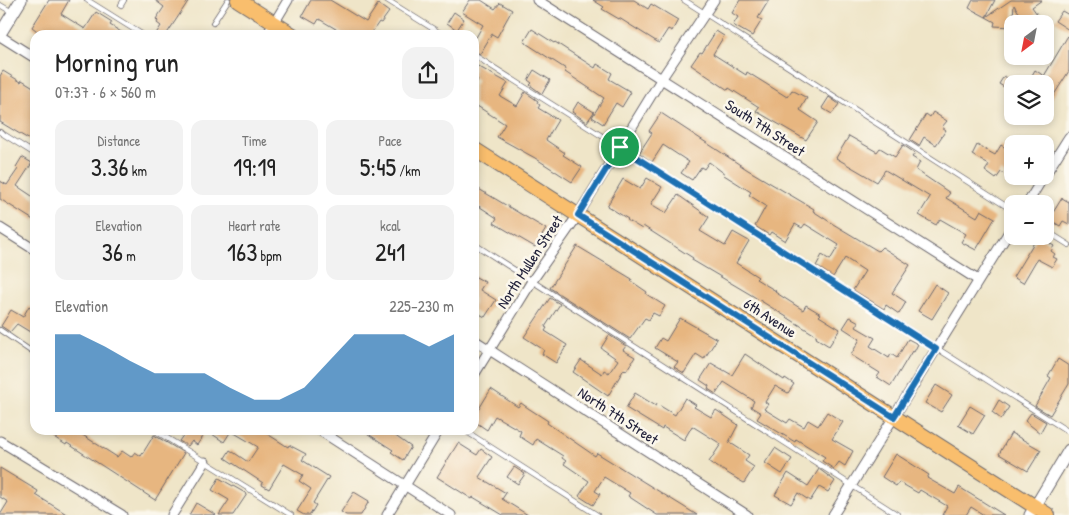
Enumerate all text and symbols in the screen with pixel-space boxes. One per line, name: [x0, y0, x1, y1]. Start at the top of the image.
north arrow: [1004, 15, 1054, 65]
map controls: [1004, 15, 1054, 245]
text: Morning run: [55, 43, 179, 81]
button: share: [402, 47, 454, 99]
button: layers: [1004, 75, 1054, 125]
text: 07:37 · 6 × 560 m: [55, 81, 156, 103]
street label: South 7th Street: [721, 94, 810, 162]
pin: [599, 126, 641, 168]
text: Distance: [97, 131, 140, 150]
text: Time: [242, 131, 267, 150]
text: Pace: [379, 131, 402, 150]
icon: arrive: [606, 133, 634, 161]
button: +: [1004, 135, 1054, 185]
text: 3.36: [91, 150, 128, 184]
text: 19:19: [233, 150, 276, 184]
text: 5:45: [360, 150, 396, 184]
text: km: [128, 161, 147, 180]
text: /km: [396, 161, 421, 180]
button: −: [1004, 195, 1054, 245]
street label: North Mullen Street: [492, 210, 568, 312]
text: Elevation: [96, 216, 142, 235]
text: Heart rate: [228, 216, 281, 235]
text: kcal: [380, 216, 400, 235]
text: 36: [102, 235, 123, 269]
text: 163: [227, 235, 257, 269]
text: 241: [375, 235, 405, 269]
text: m: [123, 246, 136, 265]
text: bpm: [257, 246, 282, 265]
street label: 6th Avenue: [740, 293, 801, 342]
text: Elevation: [55, 295, 108, 317]
text: 225–230 m: [389, 295, 454, 317]
street label: North 7th Street: [574, 382, 663, 450]

